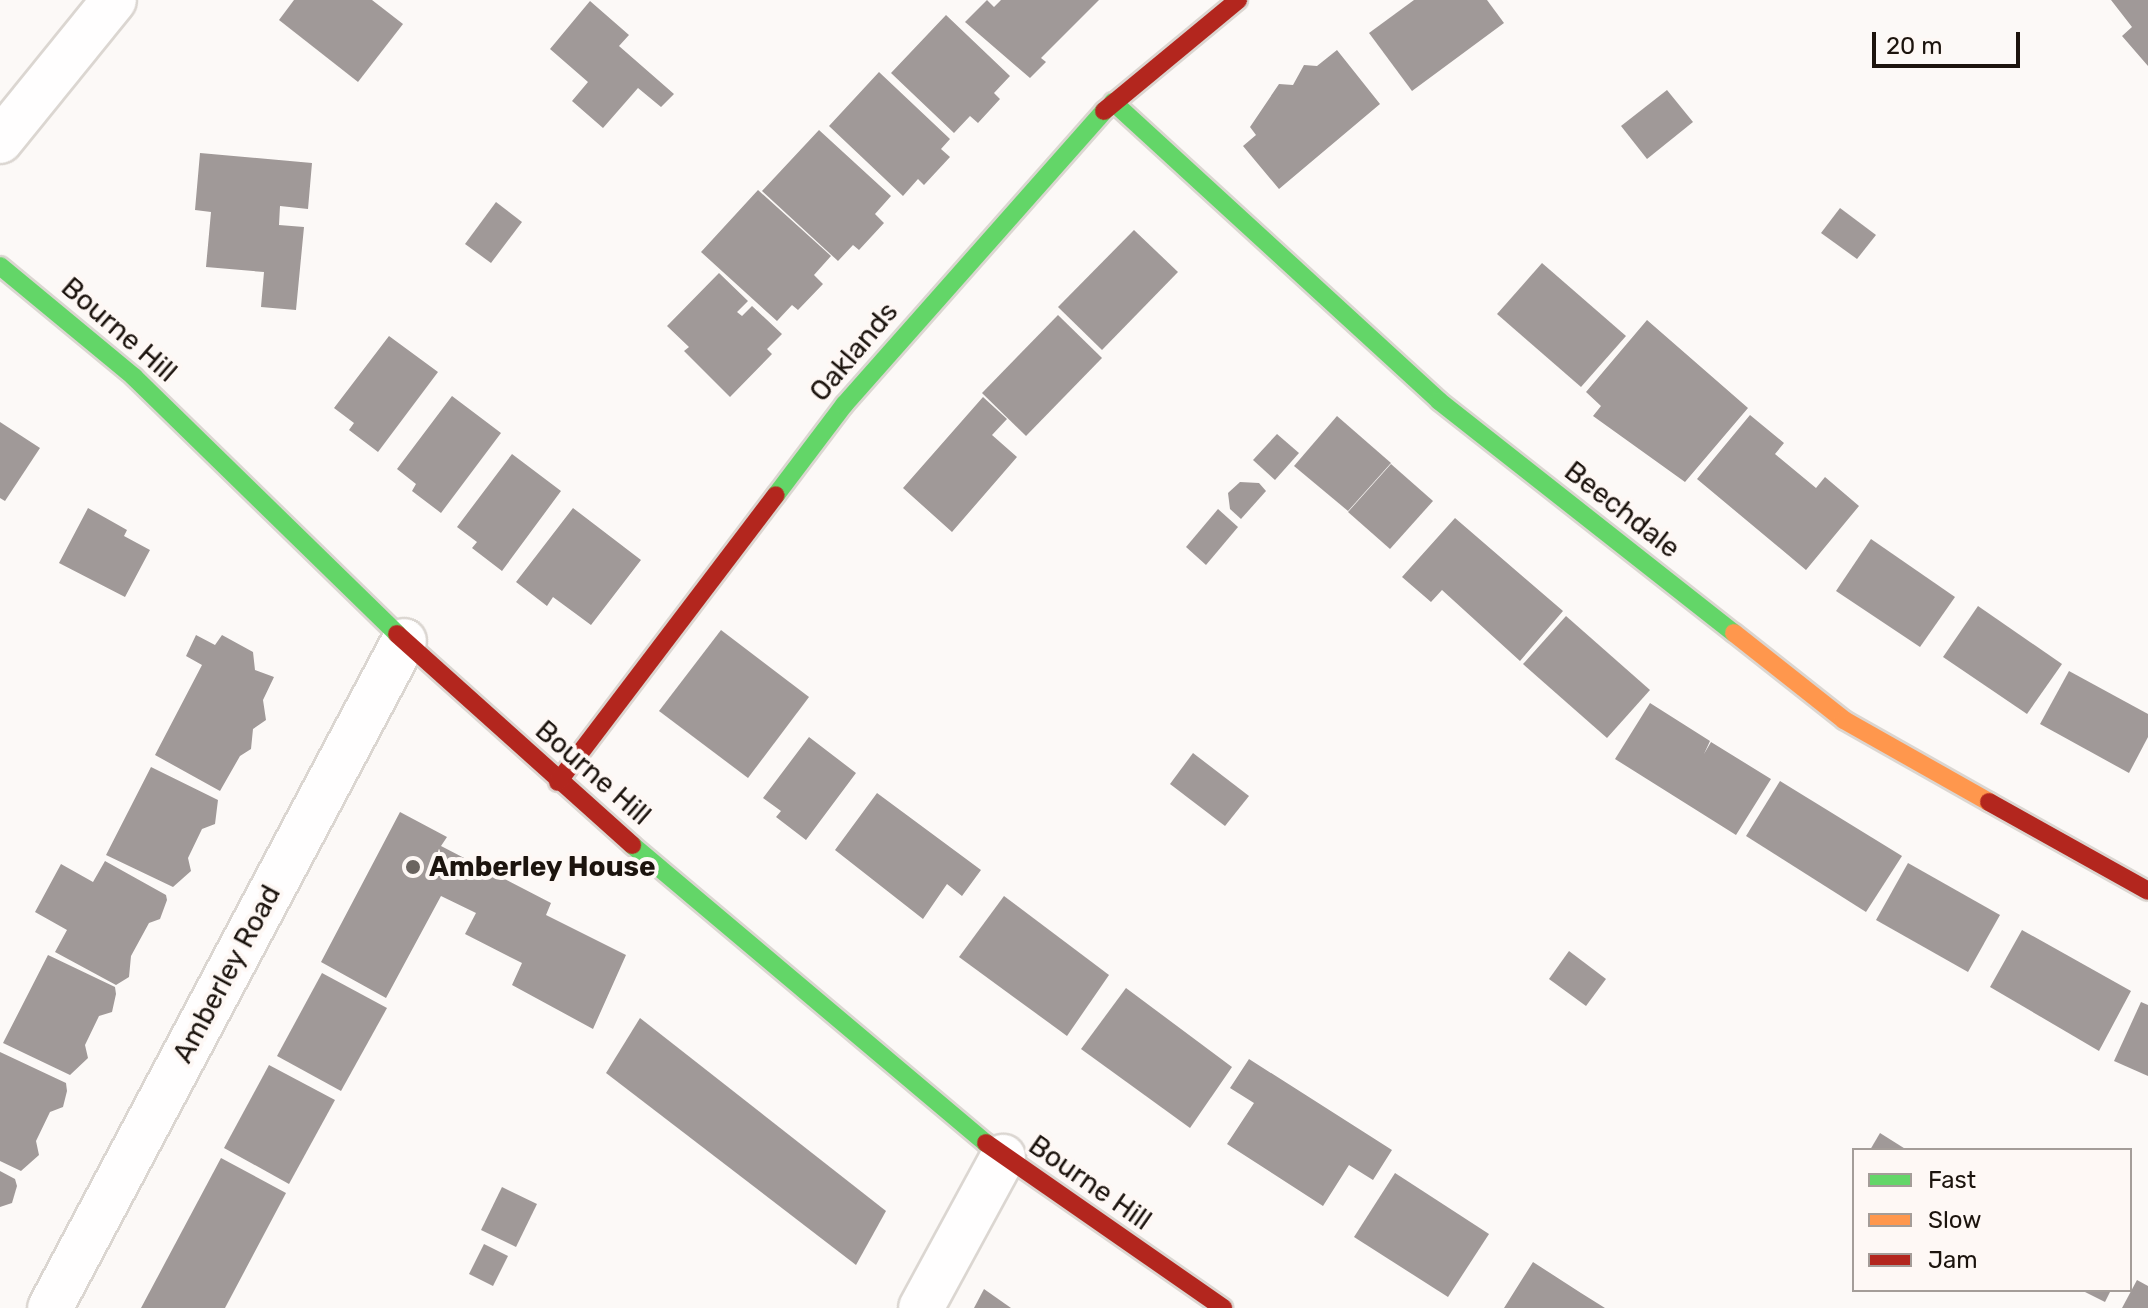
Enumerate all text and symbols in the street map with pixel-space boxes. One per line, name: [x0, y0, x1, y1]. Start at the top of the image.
scale bar: [1876, 16, 2024, 66]
text: 20 m: [1886, 32, 1943, 60]
street label: Bourne Hill: [54, 271, 184, 389]
street label: Oaklands: [803, 296, 905, 408]
street label: Beechdale: [1558, 455, 1686, 565]
street label: Bourne Hill: [528, 714, 658, 832]
place label: Amberley House: [429, 850, 656, 884]
marker: Amberley House: [404, 858, 422, 876]
street label: Amberley Road: [166, 879, 288, 1069]
street label: Bourne Hill: [1022, 1128, 1158, 1238]
legend: [1852, 1148, 2132, 1292]
text: Fast: [1928, 1166, 1976, 1194]
text: Slow: [1928, 1206, 1981, 1234]
text: Jam: [1928, 1246, 1978, 1274]

